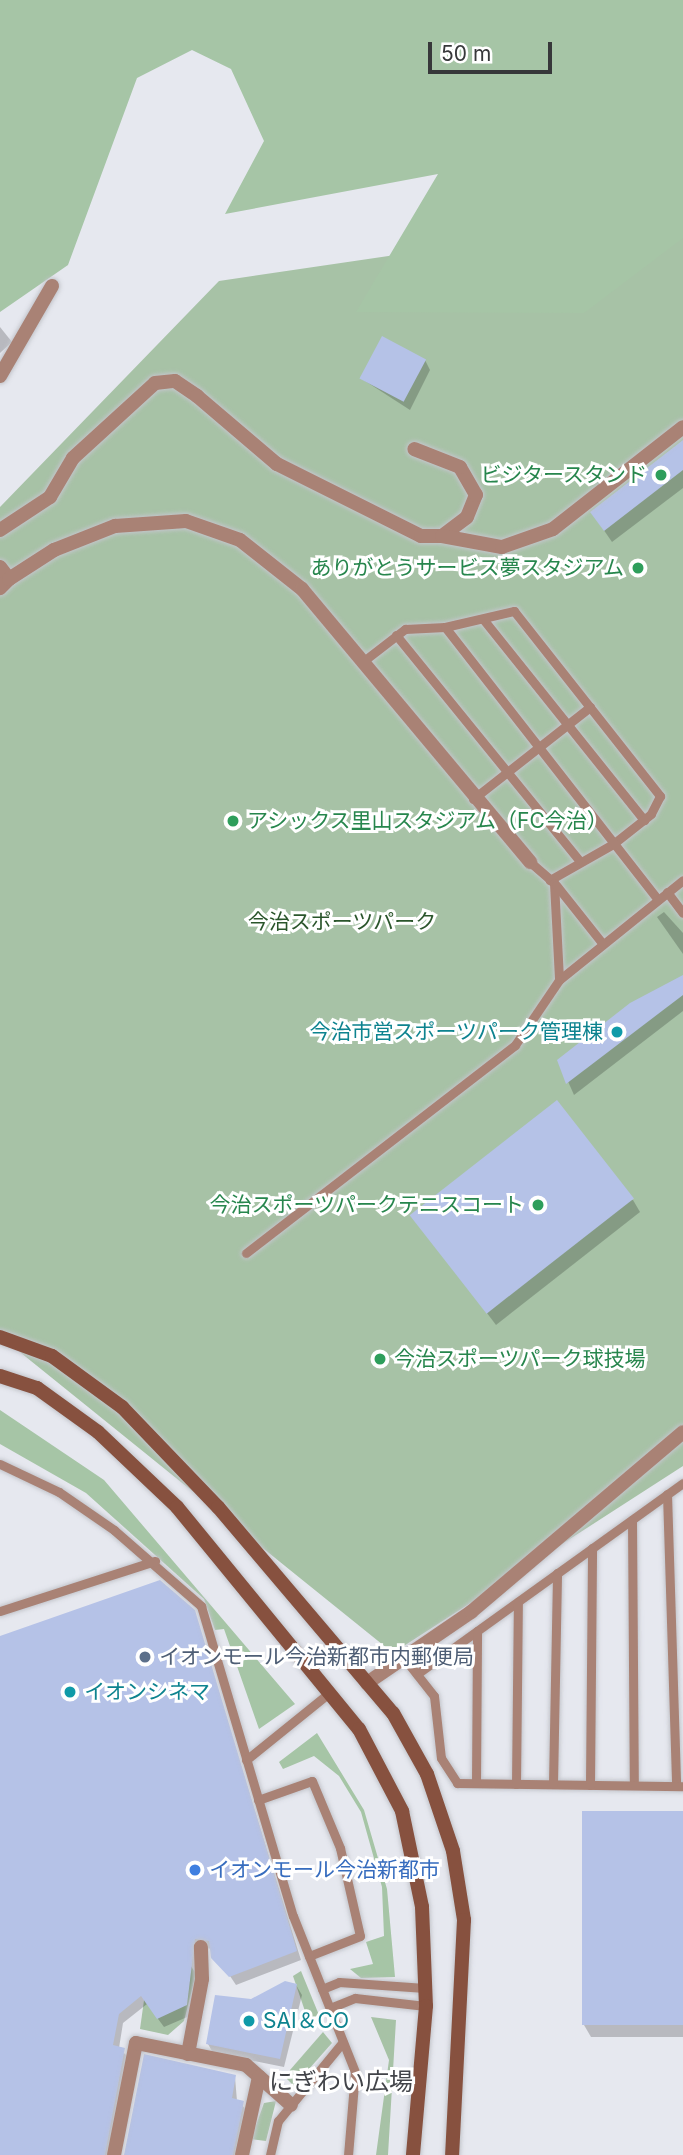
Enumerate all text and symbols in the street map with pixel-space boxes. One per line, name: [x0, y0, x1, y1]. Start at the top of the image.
scale bar: [431, 28, 555, 72]
text: 50 m: [441, 41, 491, 66]
place label: ビジタースタンド: [479, 462, 647, 488]
marker: ビジタースタンド: [653, 467, 669, 483]
place label: ありがとうサービス夢スタジアム: [309, 555, 624, 581]
marker: ありがとうサービス夢スタジアム: [630, 560, 646, 576]
place label: アシックス里山スタジアム（FC今治）: [247, 808, 611, 834]
marker: アシックス里山スタジアム（FC今治）: [225, 813, 241, 829]
park label: 今治スポーツパーク: [248, 909, 436, 935]
place label: 今治市営スポーツパーク管理棟: [309, 1019, 603, 1045]
marker: 今治市営スポーツパーク管理棟: [609, 1024, 625, 1040]
place label: 今治スポーツパークテニスコート: [209, 1192, 524, 1218]
marker: 今治スポーツパークテニスコート: [530, 1197, 546, 1213]
place label: 今治スポーツパーク球技場: [394, 1346, 646, 1372]
marker: 今治スポーツパーク球技場: [372, 1351, 388, 1367]
place label: イオンモール今治新都市内郵便局: [159, 1644, 474, 1670]
marker: イオンモール今治新都市内郵便局: [137, 1649, 153, 1665]
place label: イオンシネマ: [84, 1679, 210, 1705]
marker: イオンシネマ: [62, 1684, 78, 1700]
place label: イオンモール今治新都市: [209, 1857, 440, 1883]
marker: イオンモール今治新都市: [187, 1862, 203, 1878]
place label: SAI＆CO: [263, 2008, 349, 2034]
marker: SAI＆CO: [241, 2013, 257, 2029]
district label: にぎわい広場: [269, 2068, 413, 2096]

